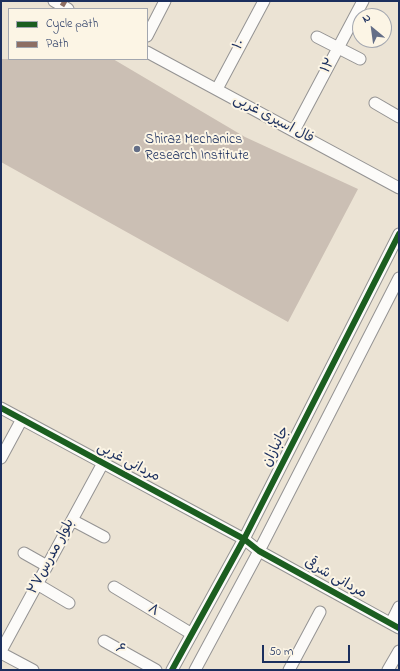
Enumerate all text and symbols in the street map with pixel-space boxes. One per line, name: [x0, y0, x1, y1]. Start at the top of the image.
legend: [8, 8, 148, 60]
north arrow: [352, 8, 392, 48]
text: N: [360, 10, 374, 27]
text: Cycle path: [46, 15, 98, 33]
text: Path: [46, 35, 68, 53]
street label: ۱۰: [230, 37, 250, 53]
street label: ۱۲: [318, 56, 340, 76]
street label: فال اسیری غربی: [230, 92, 316, 148]
place label: Shiraz Mechanics Research Institute: [145, 133, 249, 166]
marker: Shiraz Mechanics Research Institute: [132, 144, 142, 154]
street label: جانبازان: [260, 424, 294, 470]
street label: مردانی غربی: [94, 439, 162, 487]
street label: بلوار مدرس۲۷: [25, 516, 79, 598]
street label: مردانی شرقی: [301, 555, 369, 603]
street label: ۸: [144, 601, 162, 621]
scale bar: [264, 637, 352, 663]
street label: ۶: [112, 641, 128, 659]
text: 50 m: [269, 643, 293, 661]

